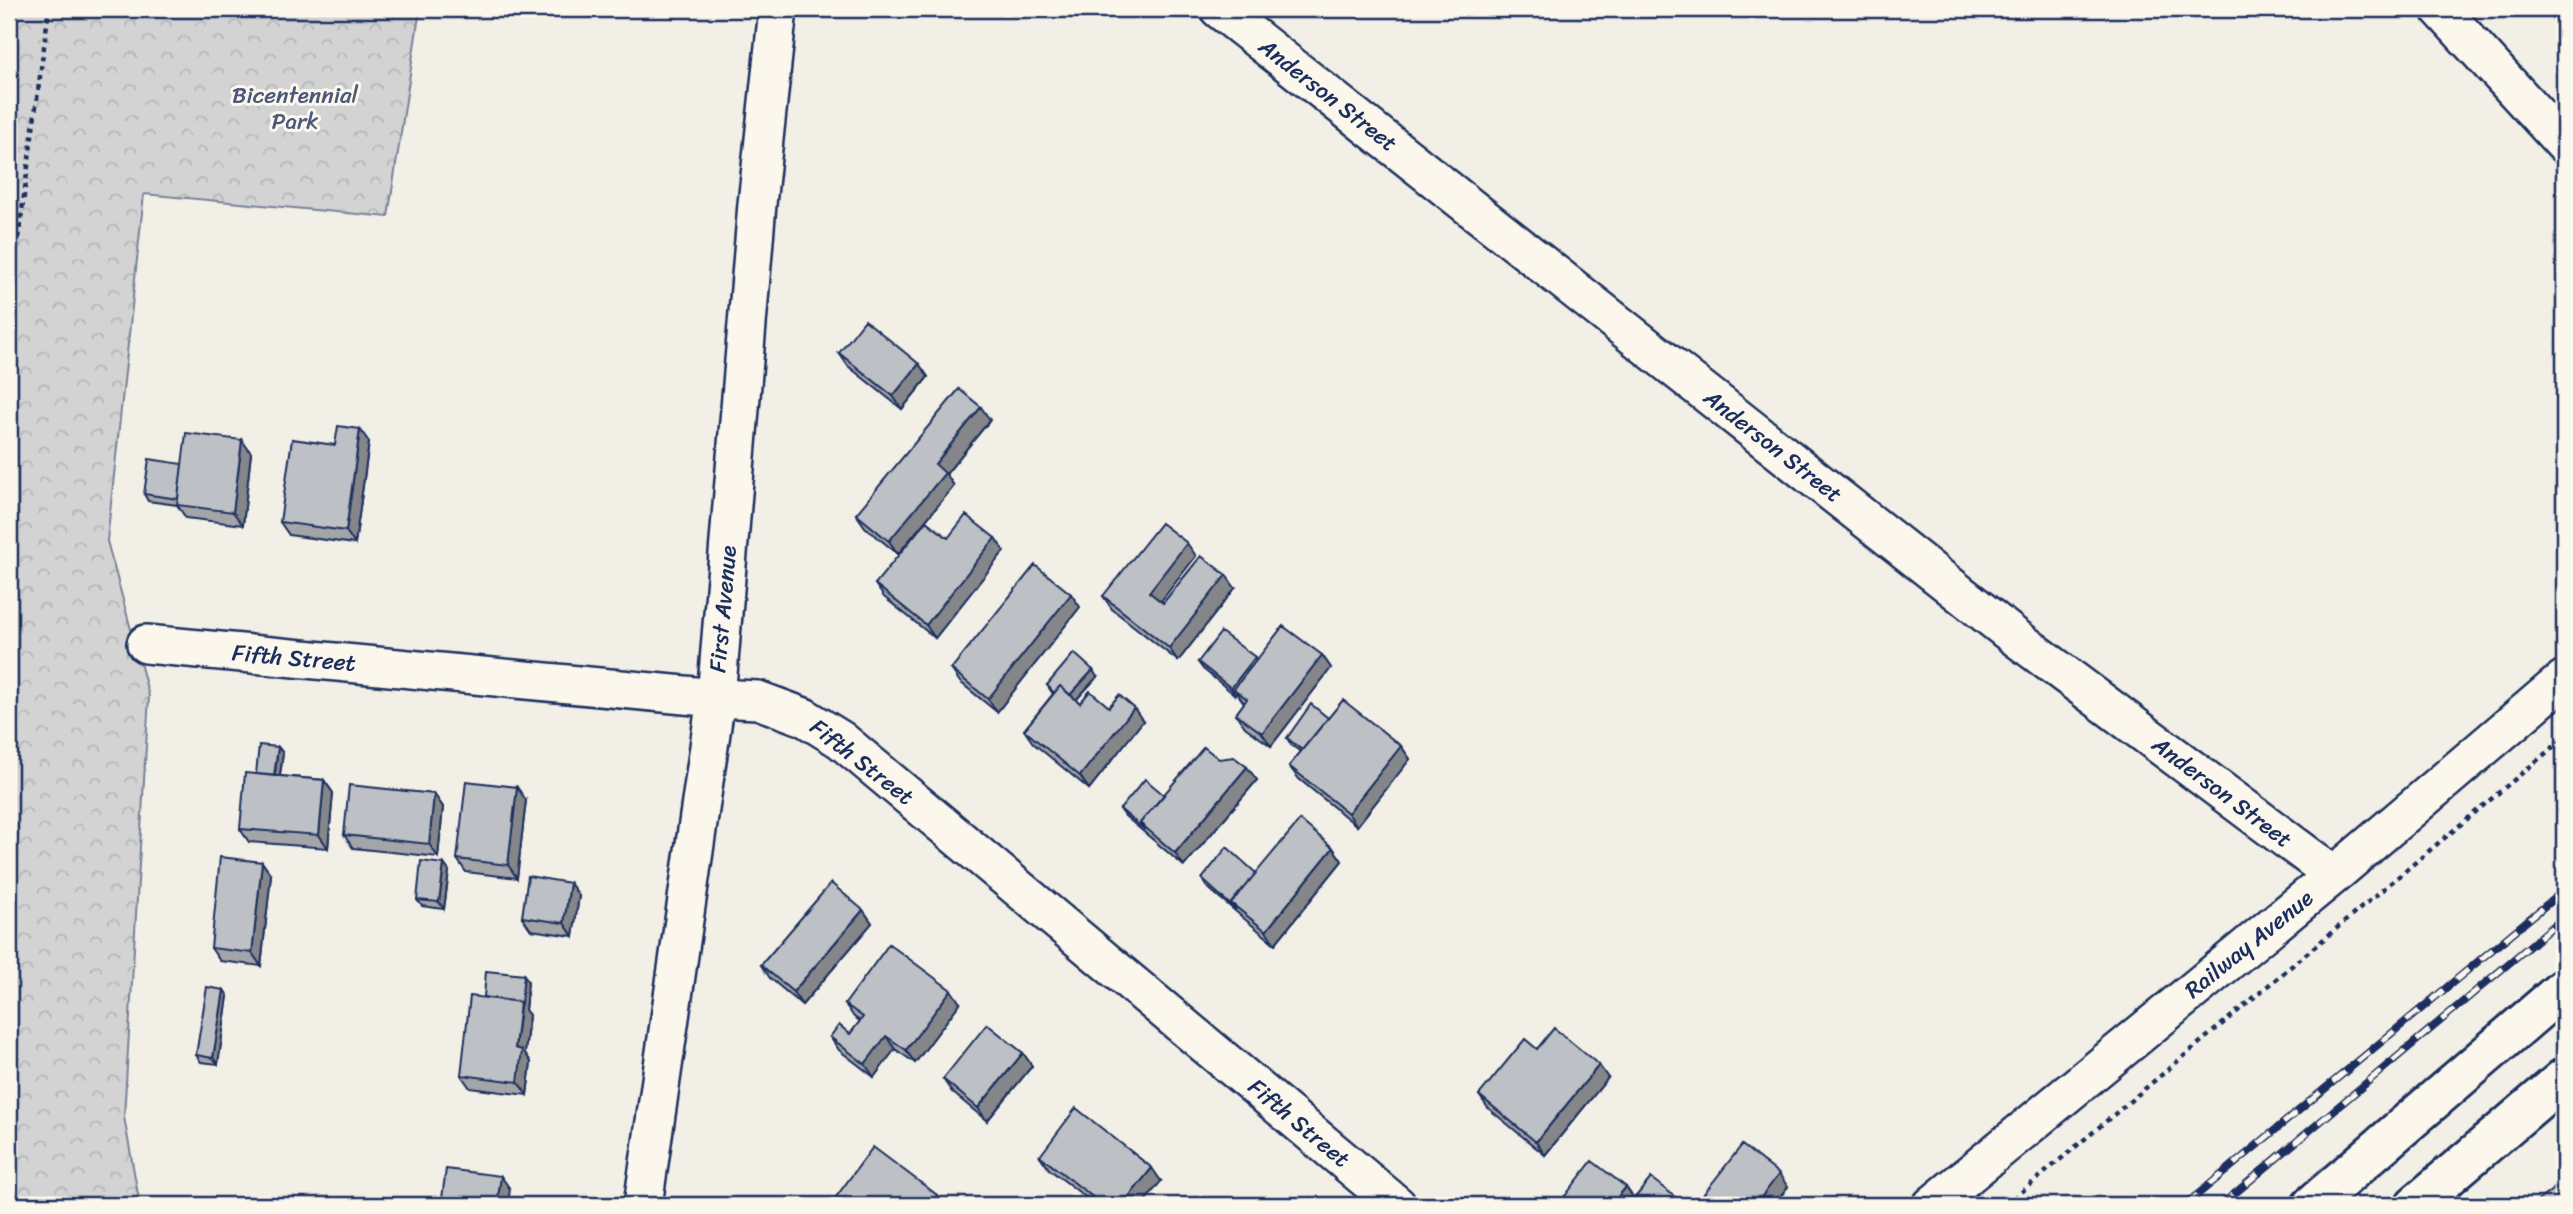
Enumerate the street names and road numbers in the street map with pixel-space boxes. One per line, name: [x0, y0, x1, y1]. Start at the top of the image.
street label: Anderson Street: [1249, 27, 1407, 163]
street label: Anderson Street: [1694, 378, 1852, 514]
street label: First Avenue: [697, 544, 749, 674]
street label: Fifth Street: [230, 632, 358, 684]
street label: Fifth Street: [801, 708, 923, 816]
street label: Anderson Street: [2142, 725, 2301, 859]
street label: Railway Avenue: [2175, 879, 2323, 1009]
street label: Fifth Street: [1238, 1067, 1360, 1179]

